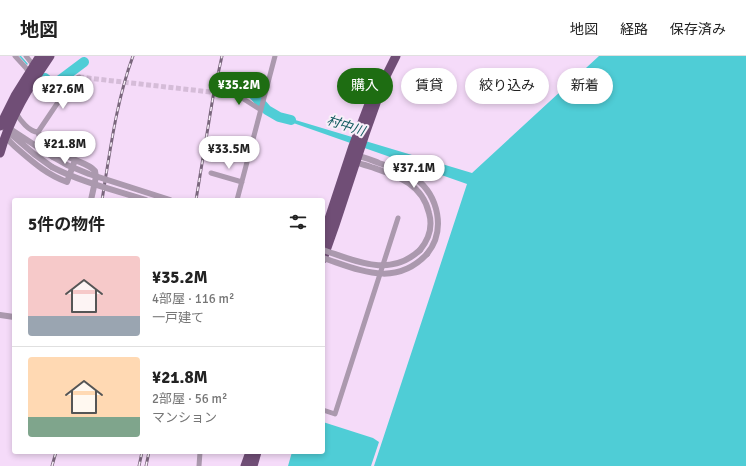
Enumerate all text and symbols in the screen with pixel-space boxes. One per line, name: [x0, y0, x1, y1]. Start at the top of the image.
text: 地図: [20, 18, 58, 42]
text: 地図: [570, 21, 598, 38]
text: 経路: [620, 21, 648, 38]
text: 保存済み: [670, 21, 726, 38]
chip: 購入: [337, 68, 393, 104]
chip: 賃貸: [401, 68, 457, 104]
chip: 絞り込み: [465, 68, 549, 104]
chip: 新着: [557, 68, 613, 104]
pin: ¥35.2M: [206, 72, 272, 106]
pin: ¥27.6M: [30, 76, 96, 110]
text: ¥35.2M: [218, 77, 260, 93]
text: ¥27.6M: [42, 81, 84, 97]
water label: 村中川: [325, 112, 369, 140]
pin: ¥21.8M: [32, 131, 98, 165]
text: ¥21.8M: [44, 136, 86, 152]
pin: ¥33.5M: [196, 136, 262, 170]
text: ¥33.5M: [208, 141, 250, 157]
pin: ¥37.1M: [381, 155, 447, 189]
text: ¥37.1M: [393, 160, 435, 176]
icon: filters: [287, 211, 309, 233]
text: 5件の物件: [28, 214, 105, 235]
text: ¥35.2M: [152, 267, 208, 288]
icon: home: [60, 272, 108, 320]
text: 4部屋 · 116 m²: [152, 291, 234, 307]
text: 一戸建て: [152, 310, 204, 326]
text: ¥21.8M: [152, 367, 208, 388]
icon: home: [60, 373, 108, 421]
text: 2部屋 · 56 m²: [152, 391, 227, 407]
text: マンション: [152, 410, 217, 426]

